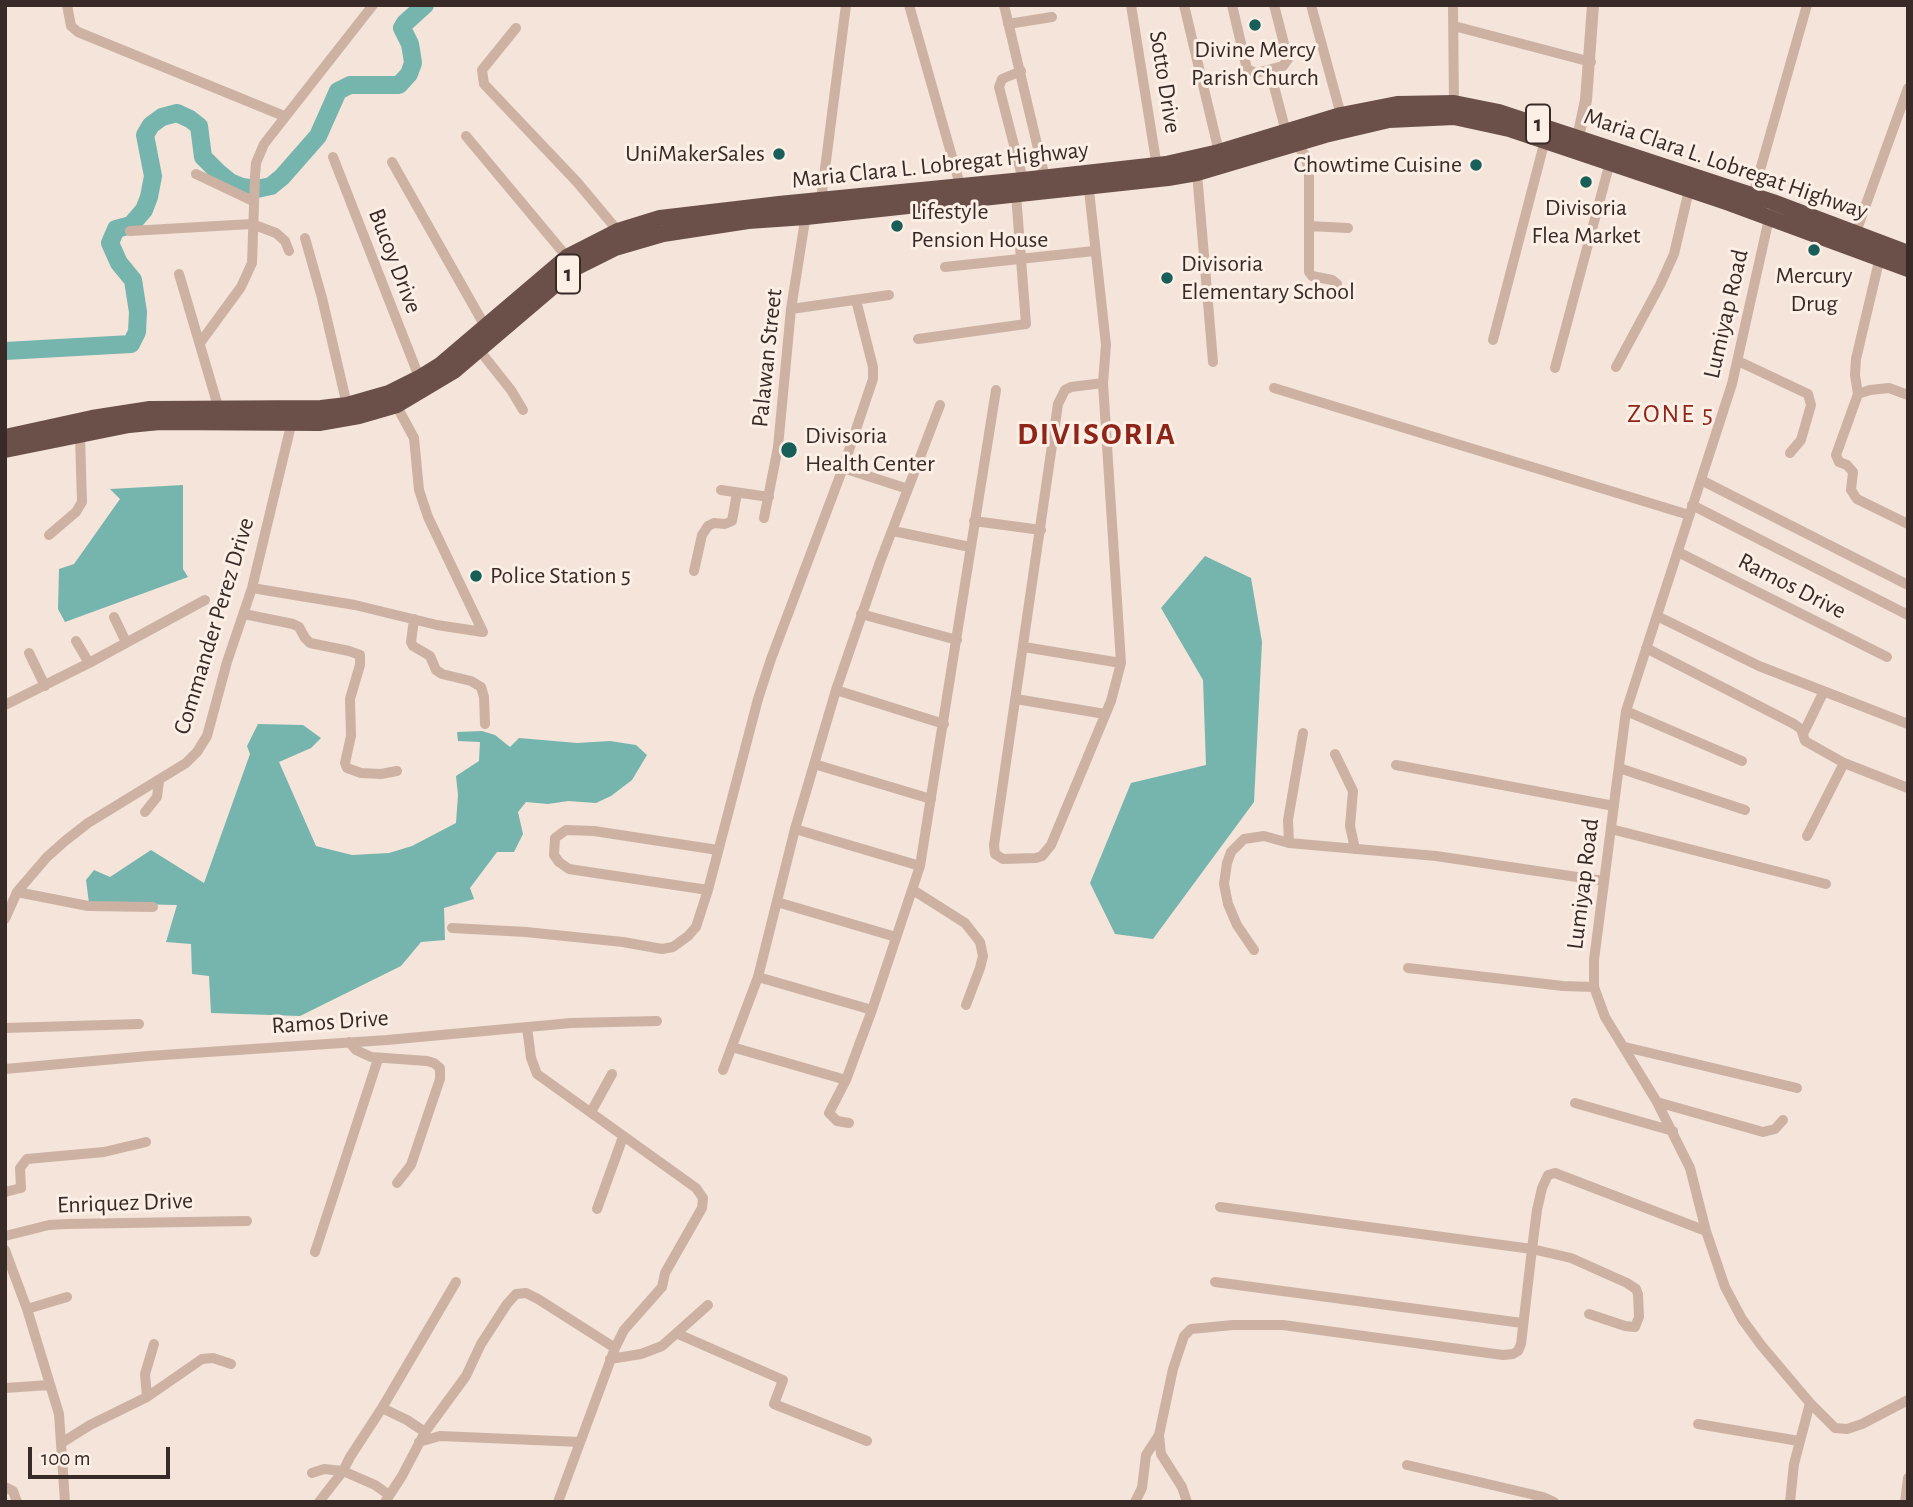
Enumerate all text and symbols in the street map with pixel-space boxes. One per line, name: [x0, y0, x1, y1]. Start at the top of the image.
marker: Divine Mercy Parish Church: [1247, 17, 1263, 33]
street label: Sotto Drive: [1143, 29, 1187, 135]
place label: Divine Mercy Parish Church: [1191, 36, 1319, 92]
street label: Maria Clara L. Lobregat Highway: [1580, 102, 1872, 226]
road number: 1: [1526, 105, 1550, 144]
street label: Maria Clara L. Lobregat Highway: [790, 135, 1090, 195]
place label: UniMakerSales: [625, 140, 765, 168]
marker: UniMakerSales: [771, 146, 787, 162]
place label: Chowtime Cuisine: [1293, 151, 1462, 179]
marker: Chowtime Cuisine: [1468, 157, 1484, 173]
marker: Divisoria Flea Market: [1578, 174, 1594, 190]
place label: Divisoria Flea Market: [1531, 194, 1641, 250]
place label: Lifestyle Pension House: [911, 198, 1048, 254]
street label: Bucoy Drive: [362, 205, 428, 317]
marker: Lifestyle Pension House: [889, 218, 905, 234]
marker: Mercury Drug: [1806, 242, 1822, 258]
street label: Lumiyap Road: [1697, 247, 1755, 381]
place label: Divisoria Elementary School: [1181, 250, 1355, 306]
road number: 1: [556, 255, 580, 294]
place label: Mercury Drug: [1776, 262, 1852, 318]
marker: Divisoria Elementary School: [1159, 270, 1175, 286]
street label: Palawan Street: [745, 287, 789, 429]
district label: ZONE 5: [1628, 398, 1714, 430]
district label: DIVISORIA: [1018, 415, 1176, 453]
place label: Divisoria Health Center: [805, 422, 935, 478]
marker: Divisoria Health Center: [779, 440, 799, 460]
street label: Commander Perez Drive: [167, 514, 261, 738]
street label: Ramos Drive: [1733, 547, 1851, 625]
place label: Police Station 5: [490, 562, 631, 590]
marker: Police Station 5: [468, 568, 484, 584]
street label: Lumiyap Road: [1561, 817, 1605, 951]
street label: Ramos Drive: [270, 1004, 390, 1040]
street label: Enriquez Drive: [56, 1186, 194, 1220]
scale bar: [32, 1434, 173, 1478]
text: 100 m: [41, 1448, 91, 1469]

